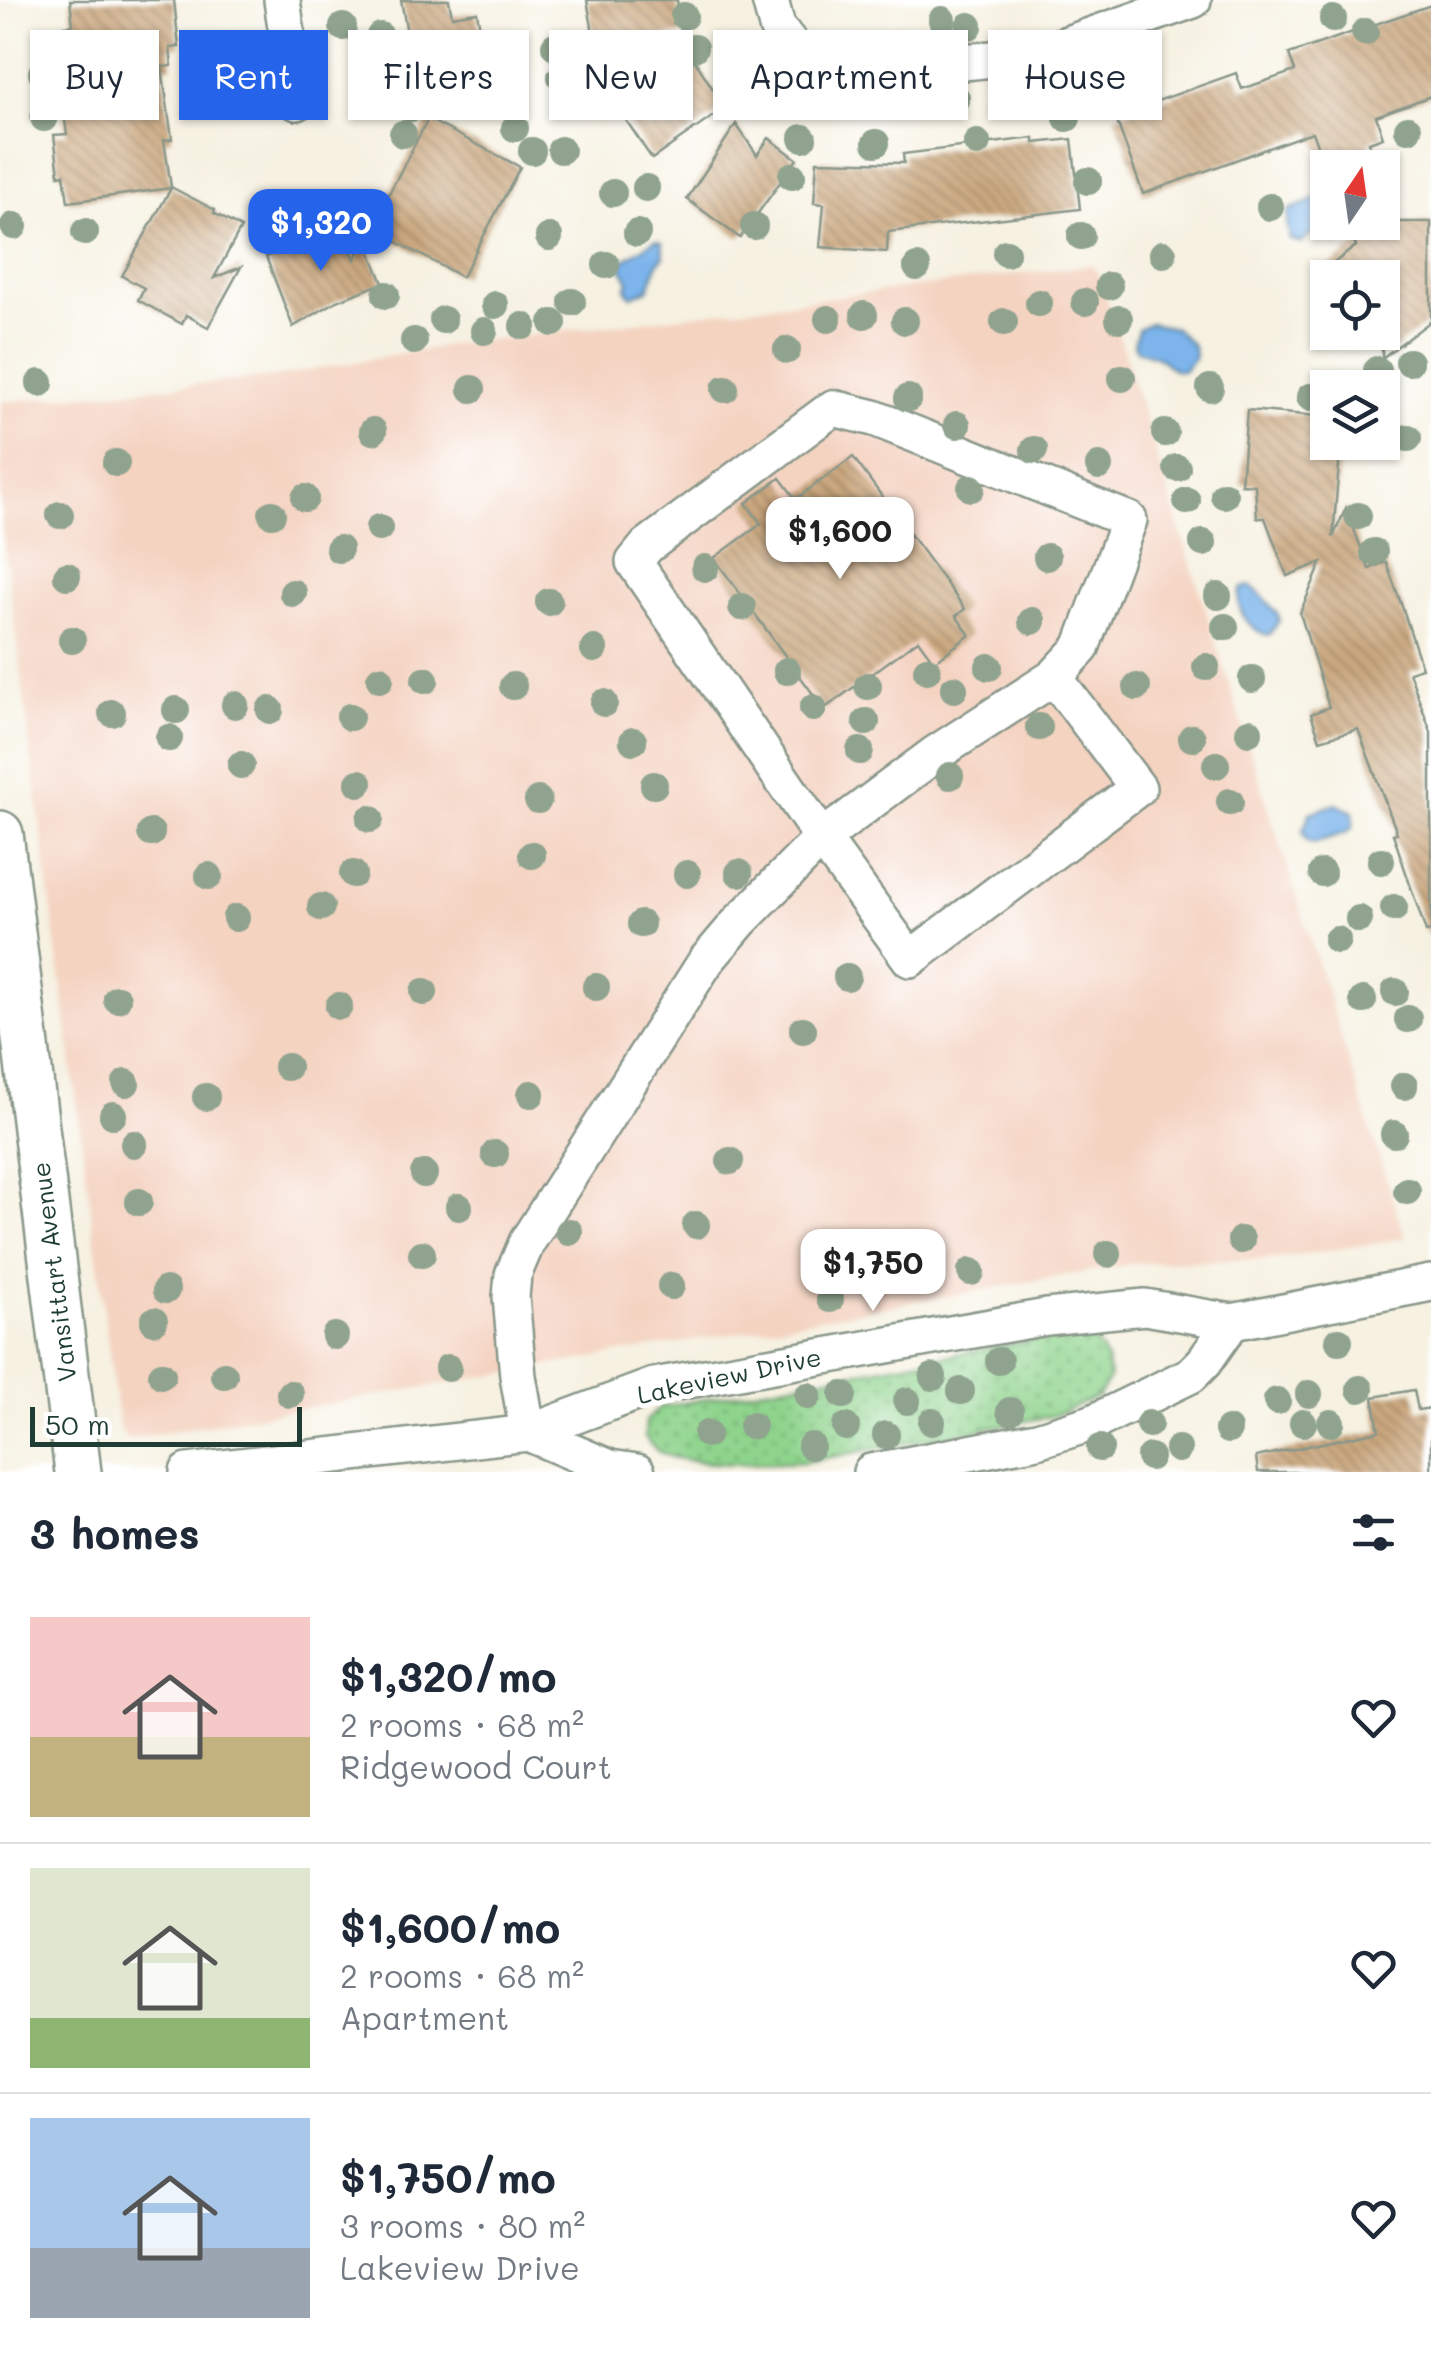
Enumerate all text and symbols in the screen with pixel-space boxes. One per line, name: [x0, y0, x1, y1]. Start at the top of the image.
chip: Buy: [30, 30, 159, 120]
chip: Rent: [179, 30, 328, 120]
chip: Filters: [348, 30, 529, 120]
chip: New: [549, 30, 693, 120]
chip: Apartment: [713, 30, 968, 120]
chip: House: [988, 30, 1162, 120]
north arrow: [1310, 150, 1400, 240]
map controls: [1310, 150, 1400, 460]
pin: $1,320: [240, 189, 402, 274]
text: $1,320: [270, 200, 372, 242]
button: locate: [1310, 260, 1400, 350]
button: layers: [1310, 370, 1400, 460]
pin: $1,600: [759, 497, 921, 582]
text: $1,600: [788, 508, 892, 550]
street label: Vansittart Avenue: [24, 1160, 82, 1384]
pin: $1,750: [792, 1229, 954, 1314]
text: $1,750: [823, 1240, 923, 1282]
street label: Lakeview Drive: [634, 1340, 824, 1410]
scale bar: [30, 1402, 302, 1446]
text: 50 m: [45, 1406, 110, 1442]
text: 3 homes: [30, 1505, 200, 1560]
icon: filters: [1346, 1505, 1401, 1560]
text: $1,320/mo: [340, 1648, 557, 1703]
icon: home: [110, 1657, 230, 1777]
icon: heart: [1346, 1690, 1401, 1745]
text: 2 rooms · 68 m²: [340, 1703, 584, 1745]
text: Ridgewood Court: [340, 1745, 612, 1787]
text: $1,600/mo: [340, 1899, 560, 1954]
icon: home: [110, 1908, 230, 2028]
icon: heart: [1346, 1941, 1401, 1996]
text: 2 rooms · 68 m²: [340, 1954, 584, 1996]
text: Apartment: [340, 1996, 509, 2038]
text: $1,750/mo: [340, 2149, 556, 2204]
icon: home: [110, 2158, 230, 2278]
icon: heart: [1346, 2191, 1401, 2246]
text: 3 rooms · 80 m²: [340, 2204, 585, 2246]
text: Lakeview Drive: [340, 2246, 580, 2288]

